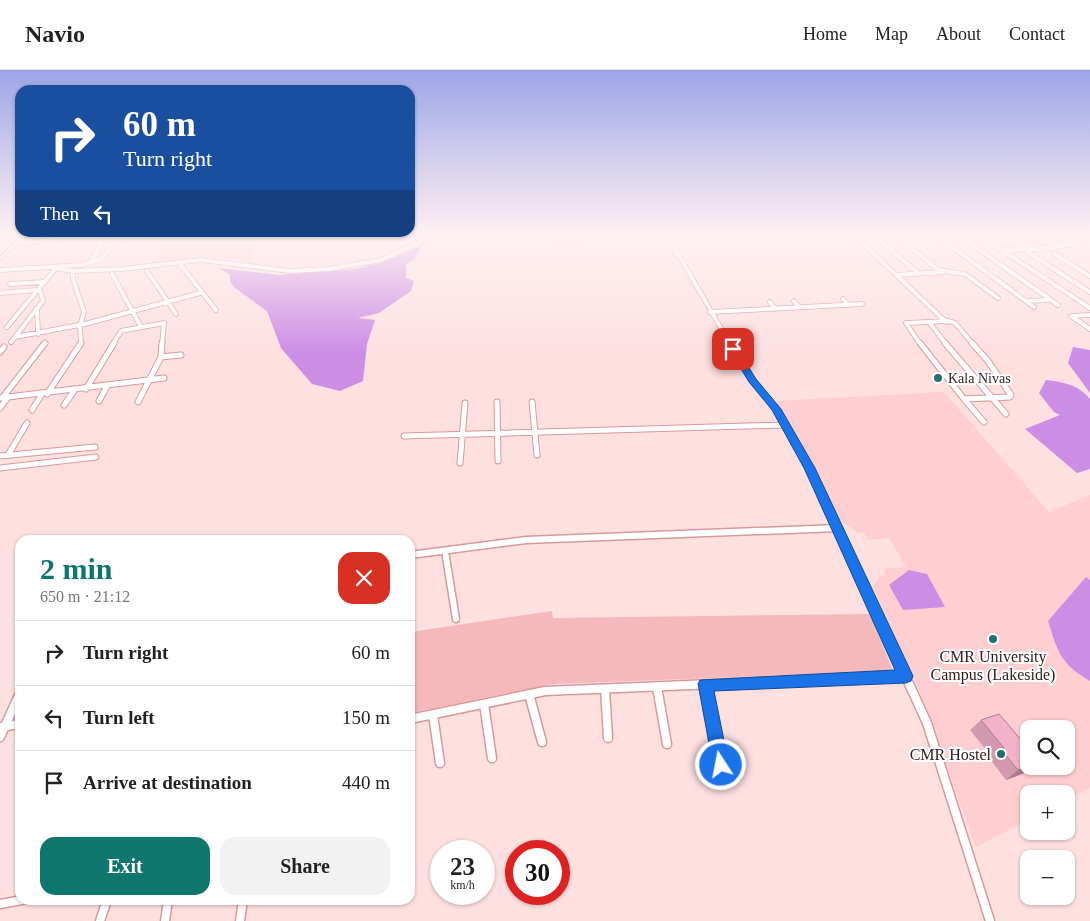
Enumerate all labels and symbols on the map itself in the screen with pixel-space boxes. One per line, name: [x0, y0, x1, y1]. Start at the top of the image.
pin: [712, 328, 754, 370]
place label: Kala Nivas: [948, 371, 1011, 386]
marker: Kala Nivas: [932, 372, 944, 384]
marker: CMR University Campus (Lakeside): [987, 633, 999, 645]
place label: CMR University Campus (Lakeside): [931, 648, 1055, 684]
position arrow: [694, 738, 746, 790]
place label: CMR Hostel: [910, 746, 992, 763]
marker: CMR Hostel: [995, 748, 1007, 760]
speed limit sign: 30: [505, 840, 570, 905]

